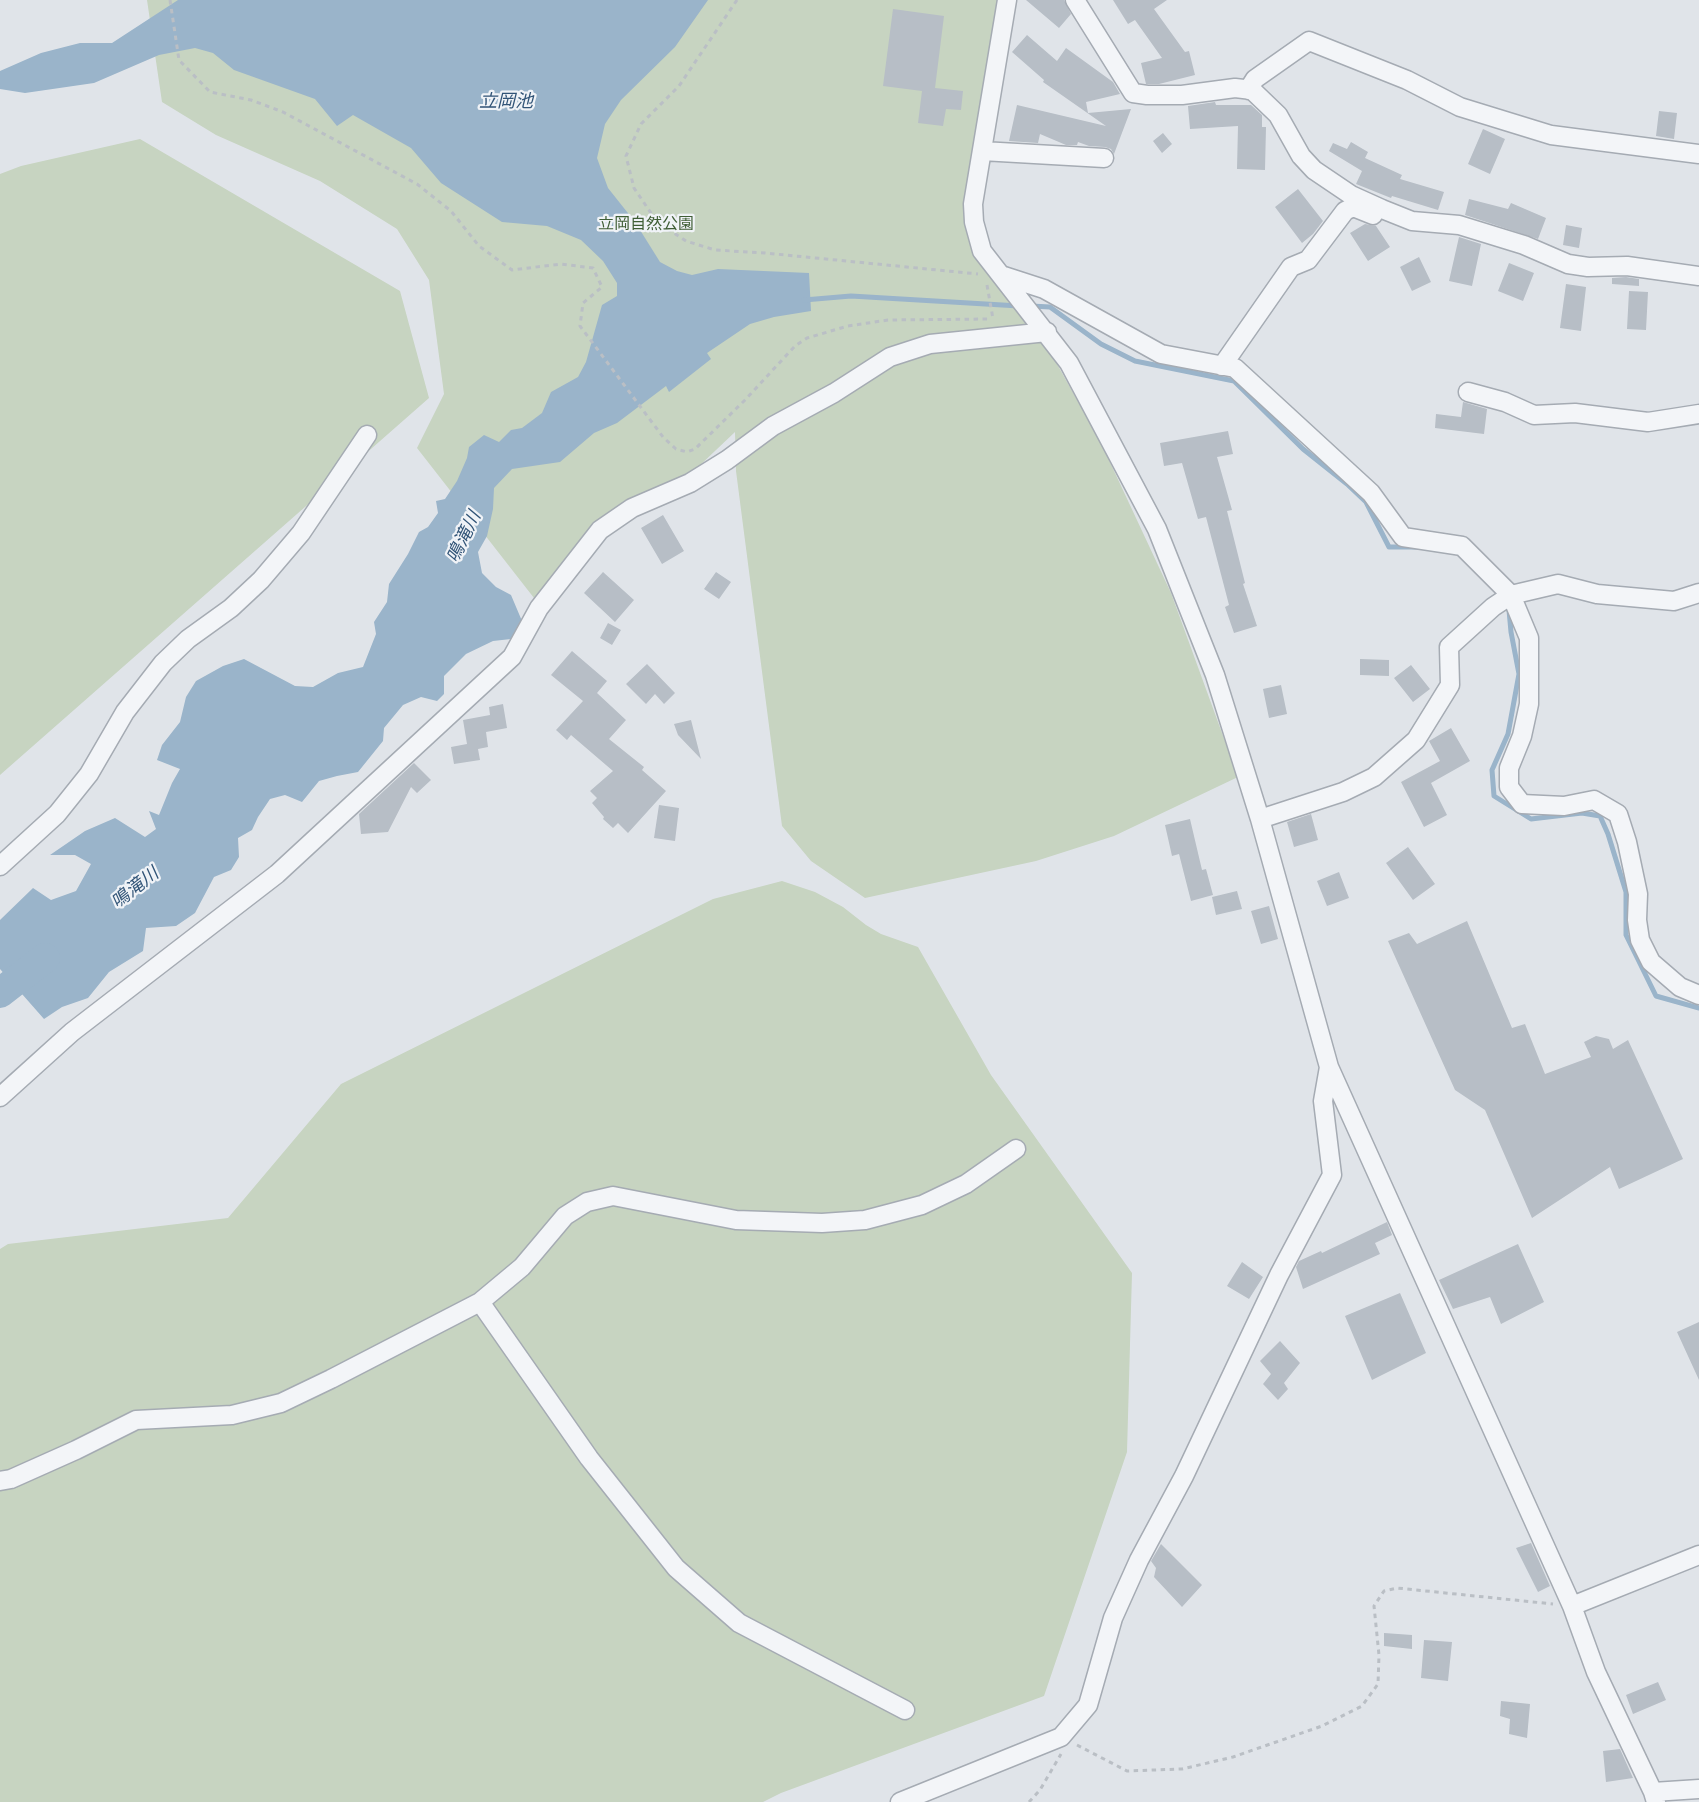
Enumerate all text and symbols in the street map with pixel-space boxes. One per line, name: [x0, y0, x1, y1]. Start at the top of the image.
water label: 立岡池: [479, 91, 533, 113]
park label: 立岡自然公園: [598, 214, 694, 234]
water label: 鳴滝川: [442, 508, 486, 566]
water label: 鳴滝川: [107, 863, 163, 913]

